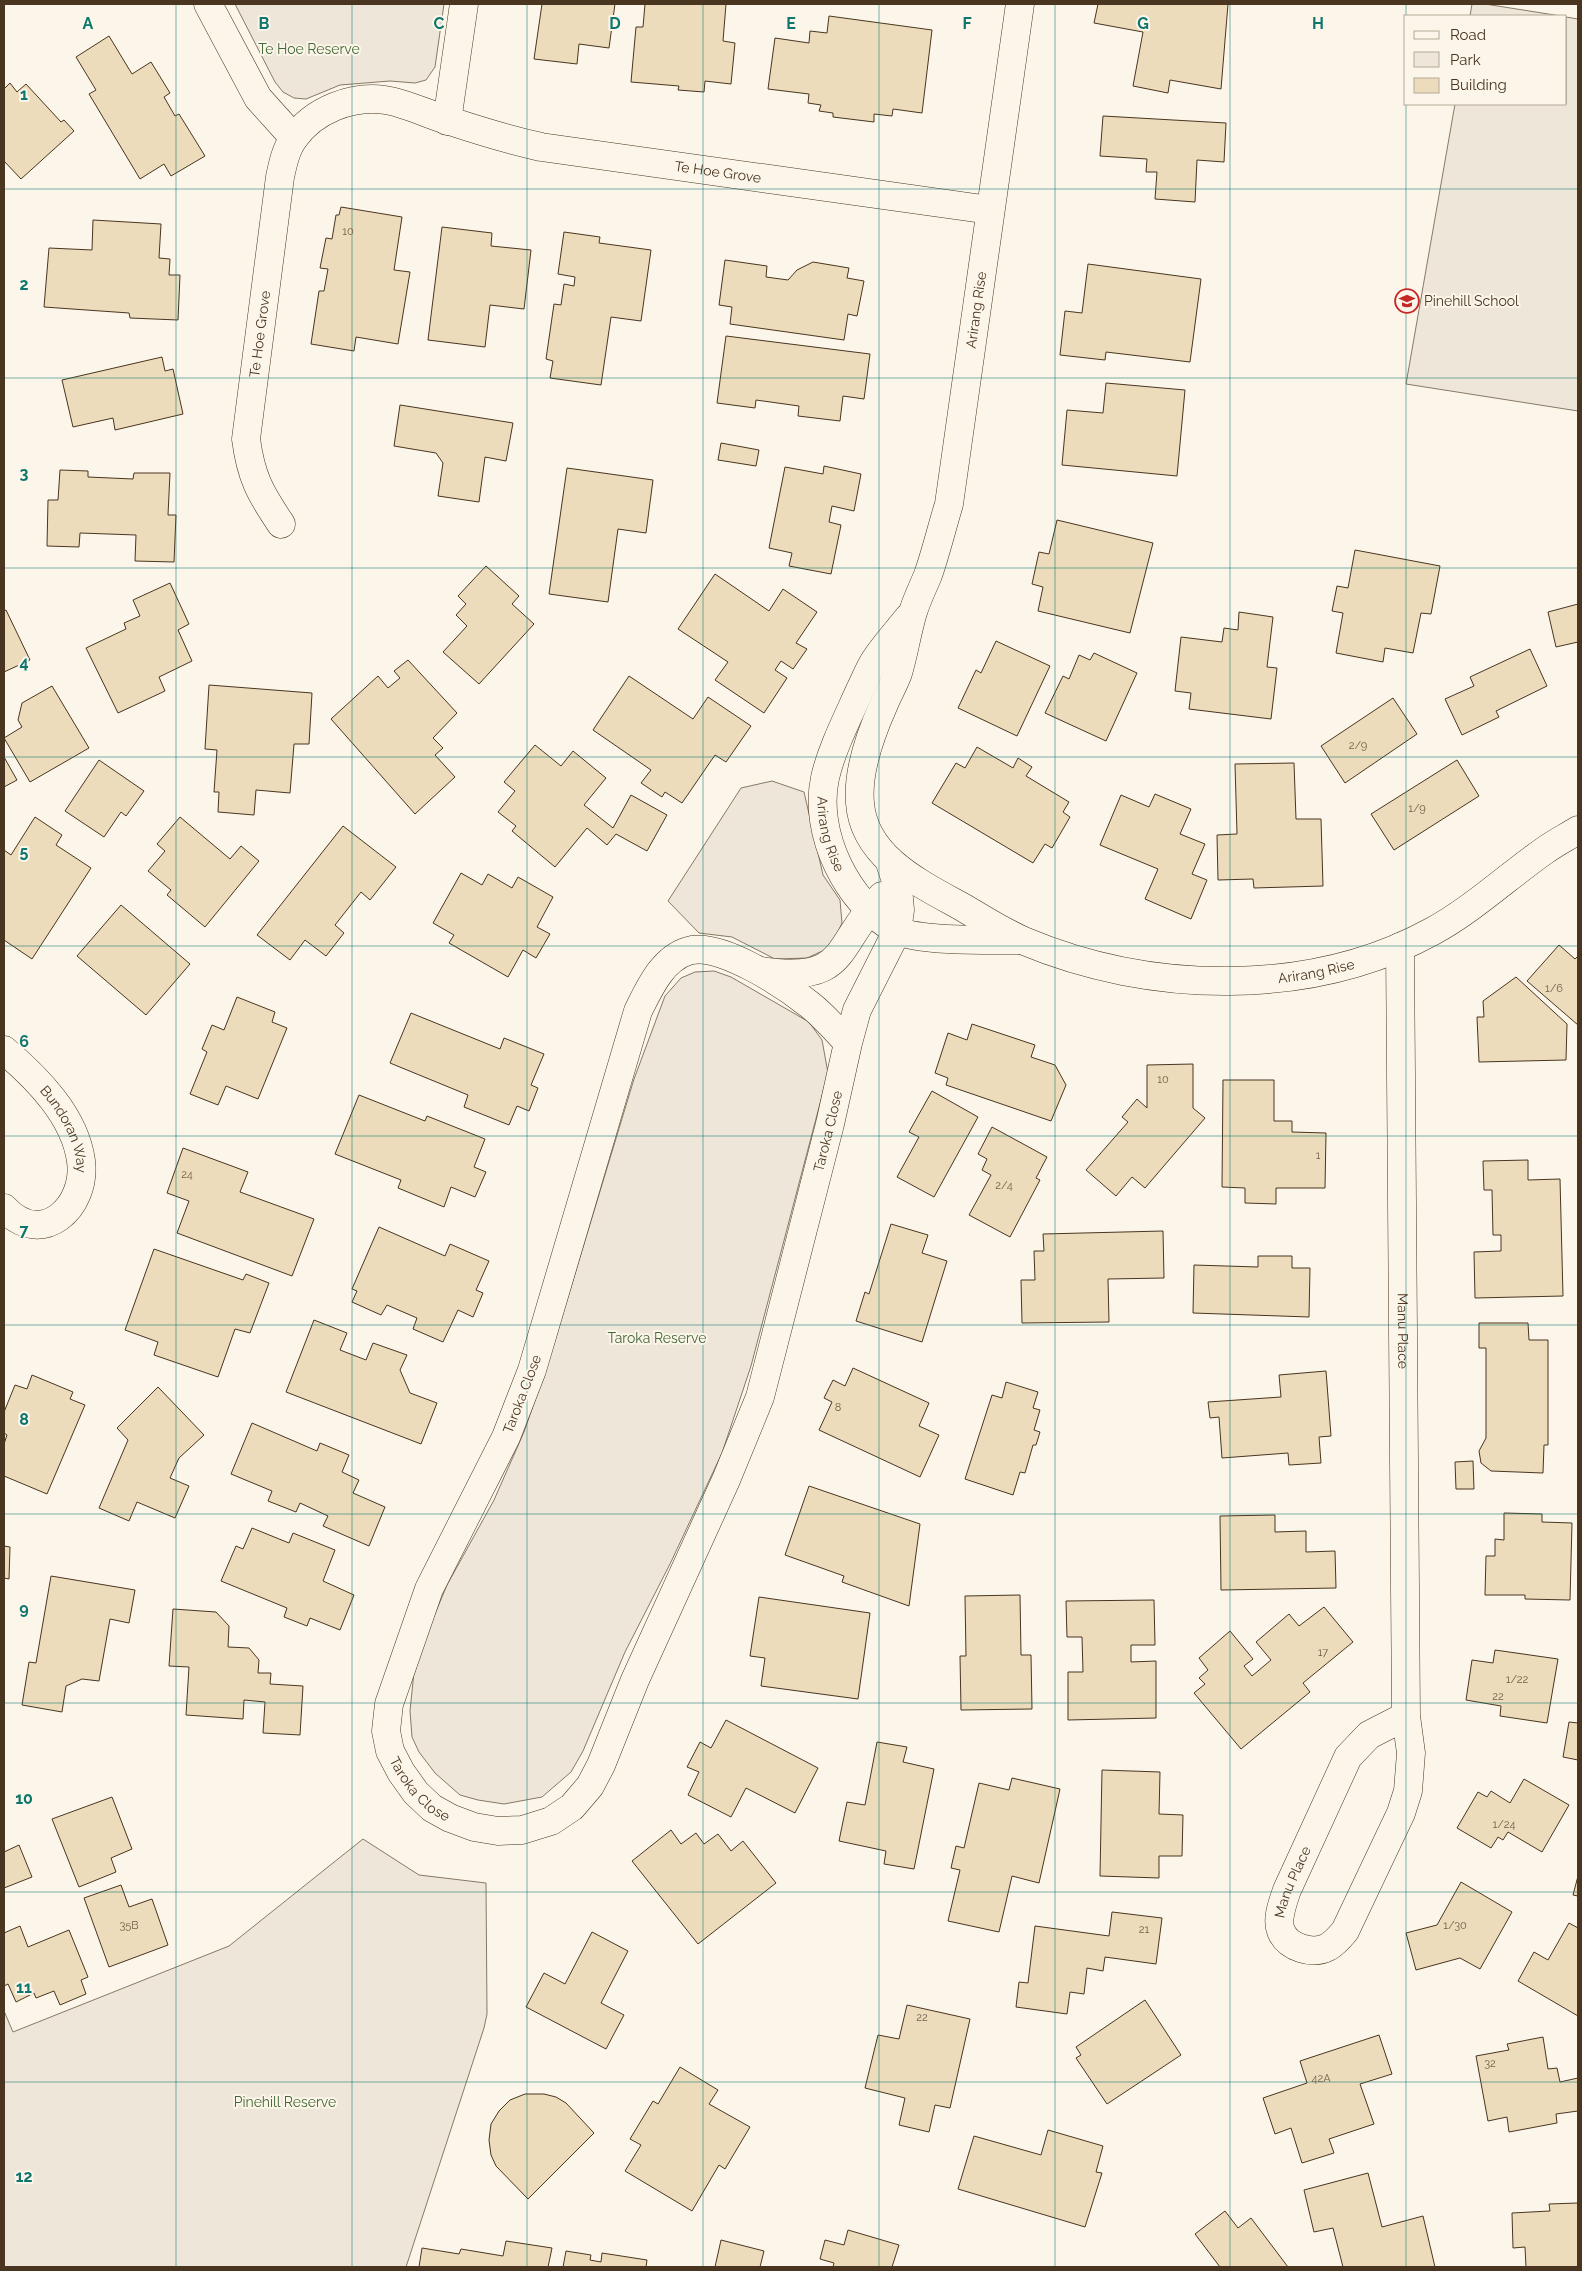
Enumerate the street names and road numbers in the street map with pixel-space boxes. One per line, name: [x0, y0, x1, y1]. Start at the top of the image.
street label: Te Hoe Grove: [673, 158, 762, 186]
street label: Arirang Rise: [963, 271, 989, 349]
street label: Te Hoe Grove: [246, 290, 273, 378]
street label: Arirang Rise: [815, 796, 848, 874]
street label: Arirang Rise: [1277, 956, 1356, 986]
street label: Bundoran Way: [37, 1082, 90, 1173]
street label: Taroka Close: [810, 1089, 845, 1174]
street label: Manu Place: [1395, 1293, 1411, 1369]
street label: Taroka Close: [500, 1352, 544, 1436]
street label: Taroka Close: [386, 1754, 453, 1824]
street label: Manu Place: [1271, 1844, 1314, 1919]

